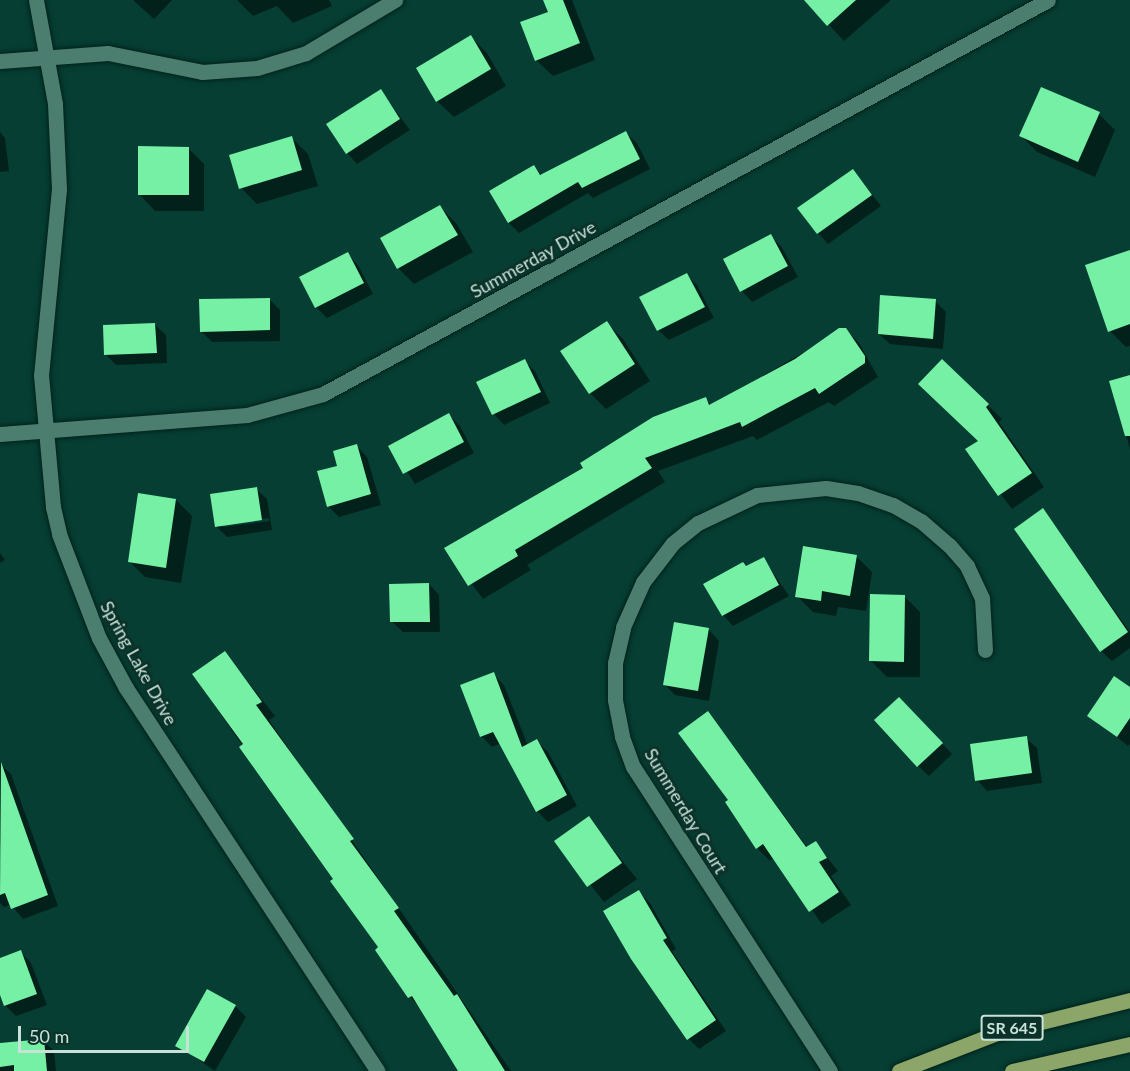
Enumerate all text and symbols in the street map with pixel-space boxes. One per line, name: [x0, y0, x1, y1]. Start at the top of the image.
street label: Summerday Drive: [466, 215, 600, 303]
street label: Spring Lake Drive: [96, 597, 182, 729]
street label: Summerday Court: [640, 744, 732, 878]
scale bar: [21, 1014, 192, 1052]
road number: SR 645: [980, 1015, 1044, 1041]
text: 50 m: [29, 1025, 69, 1047]

